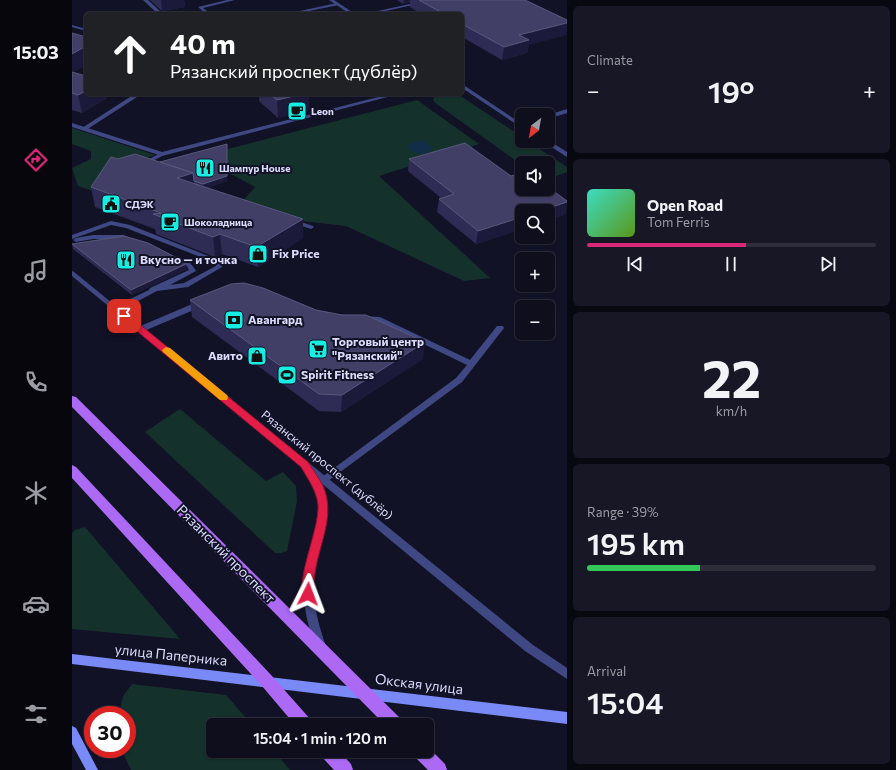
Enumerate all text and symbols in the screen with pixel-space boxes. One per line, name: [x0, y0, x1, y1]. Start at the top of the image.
text: 40 m: [170, 26, 236, 60]
icon: ahead: [104, 28, 156, 80]
text: 15:03: [13, 41, 59, 63]
text: Climate: [587, 52, 633, 68]
text: Рязанский проспект (дублёр): [170, 60, 418, 82]
text: 19°: [708, 72, 754, 109]
text: −: [587, 77, 600, 104]
text: +: [863, 77, 876, 104]
cafe icon: Leon: [286, 100, 308, 122]
place label: Leon: [311, 105, 334, 117]
north arrow: [515, 108, 555, 148]
map controls: [515, 108, 555, 340]
icon: directions: [22, 146, 50, 174]
button: sound: [515, 156, 555, 196]
restaurant icon: Шампур House: [194, 157, 216, 179]
place label: Шампур House: [219, 162, 290, 174]
public building icon: СДЭК: [100, 193, 122, 215]
text: Open Road: [647, 196, 723, 214]
place label: СДЭК: [125, 198, 154, 210]
button: search: [515, 204, 555, 244]
cafe icon: Шоколадница: [159, 211, 181, 233]
text: Tom Ferris: [647, 214, 710, 230]
place label: Шоколадница: [184, 216, 252, 228]
shop icon: Fix Price: [247, 243, 269, 265]
place label: Fix Price: [272, 246, 320, 260]
restaurant icon: Вкусно — и точка: [115, 249, 137, 271]
place label: Вкусно — и точка: [140, 252, 237, 266]
button: +: [515, 252, 555, 292]
icon: previous: [624, 253, 646, 275]
icon: pause: [720, 253, 742, 275]
icon: next: [817, 253, 839, 275]
icon: music: [22, 257, 50, 285]
pin: [107, 299, 141, 333]
button: −: [515, 300, 555, 340]
icon: arrive: [113, 305, 135, 327]
bank icon: Авангард: [223, 309, 245, 331]
place label: Авангард: [248, 312, 303, 326]
place label: Торговый центр "Рязанский": [332, 334, 424, 362]
supermarket icon: Торговый центр "Рязанский": [307, 338, 329, 360]
shop icon: Авито: [246, 345, 268, 367]
text: 22: [702, 345, 761, 409]
place label: Авито: [208, 348, 243, 362]
sports icon: Spirit Fitness: [276, 364, 298, 386]
place label: Spirit Fitness: [301, 367, 374, 381]
icon: phone: [22, 368, 50, 396]
text: km/h: [716, 403, 747, 419]
street label: Рязанский проспект (дублёр): [259, 407, 396, 522]
icon: climate: [22, 479, 50, 507]
street label: Рязанский проспект: [174, 501, 279, 607]
text: Range · 39%: [587, 504, 659, 520]
text: 195 km: [587, 524, 685, 561]
position arrow: [287, 573, 329, 615]
icon: car: [22, 590, 50, 618]
street label: улица Паперника: [114, 640, 228, 669]
text: Arrival: [587, 663, 626, 679]
street label: Окская улица: [374, 670, 464, 697]
text: 15:04: [587, 683, 663, 720]
icon: filters: [22, 700, 50, 728]
speed limit sign: 30: [84, 706, 136, 758]
text: 15:04 · 1 min · 120 m: [253, 729, 387, 747]

